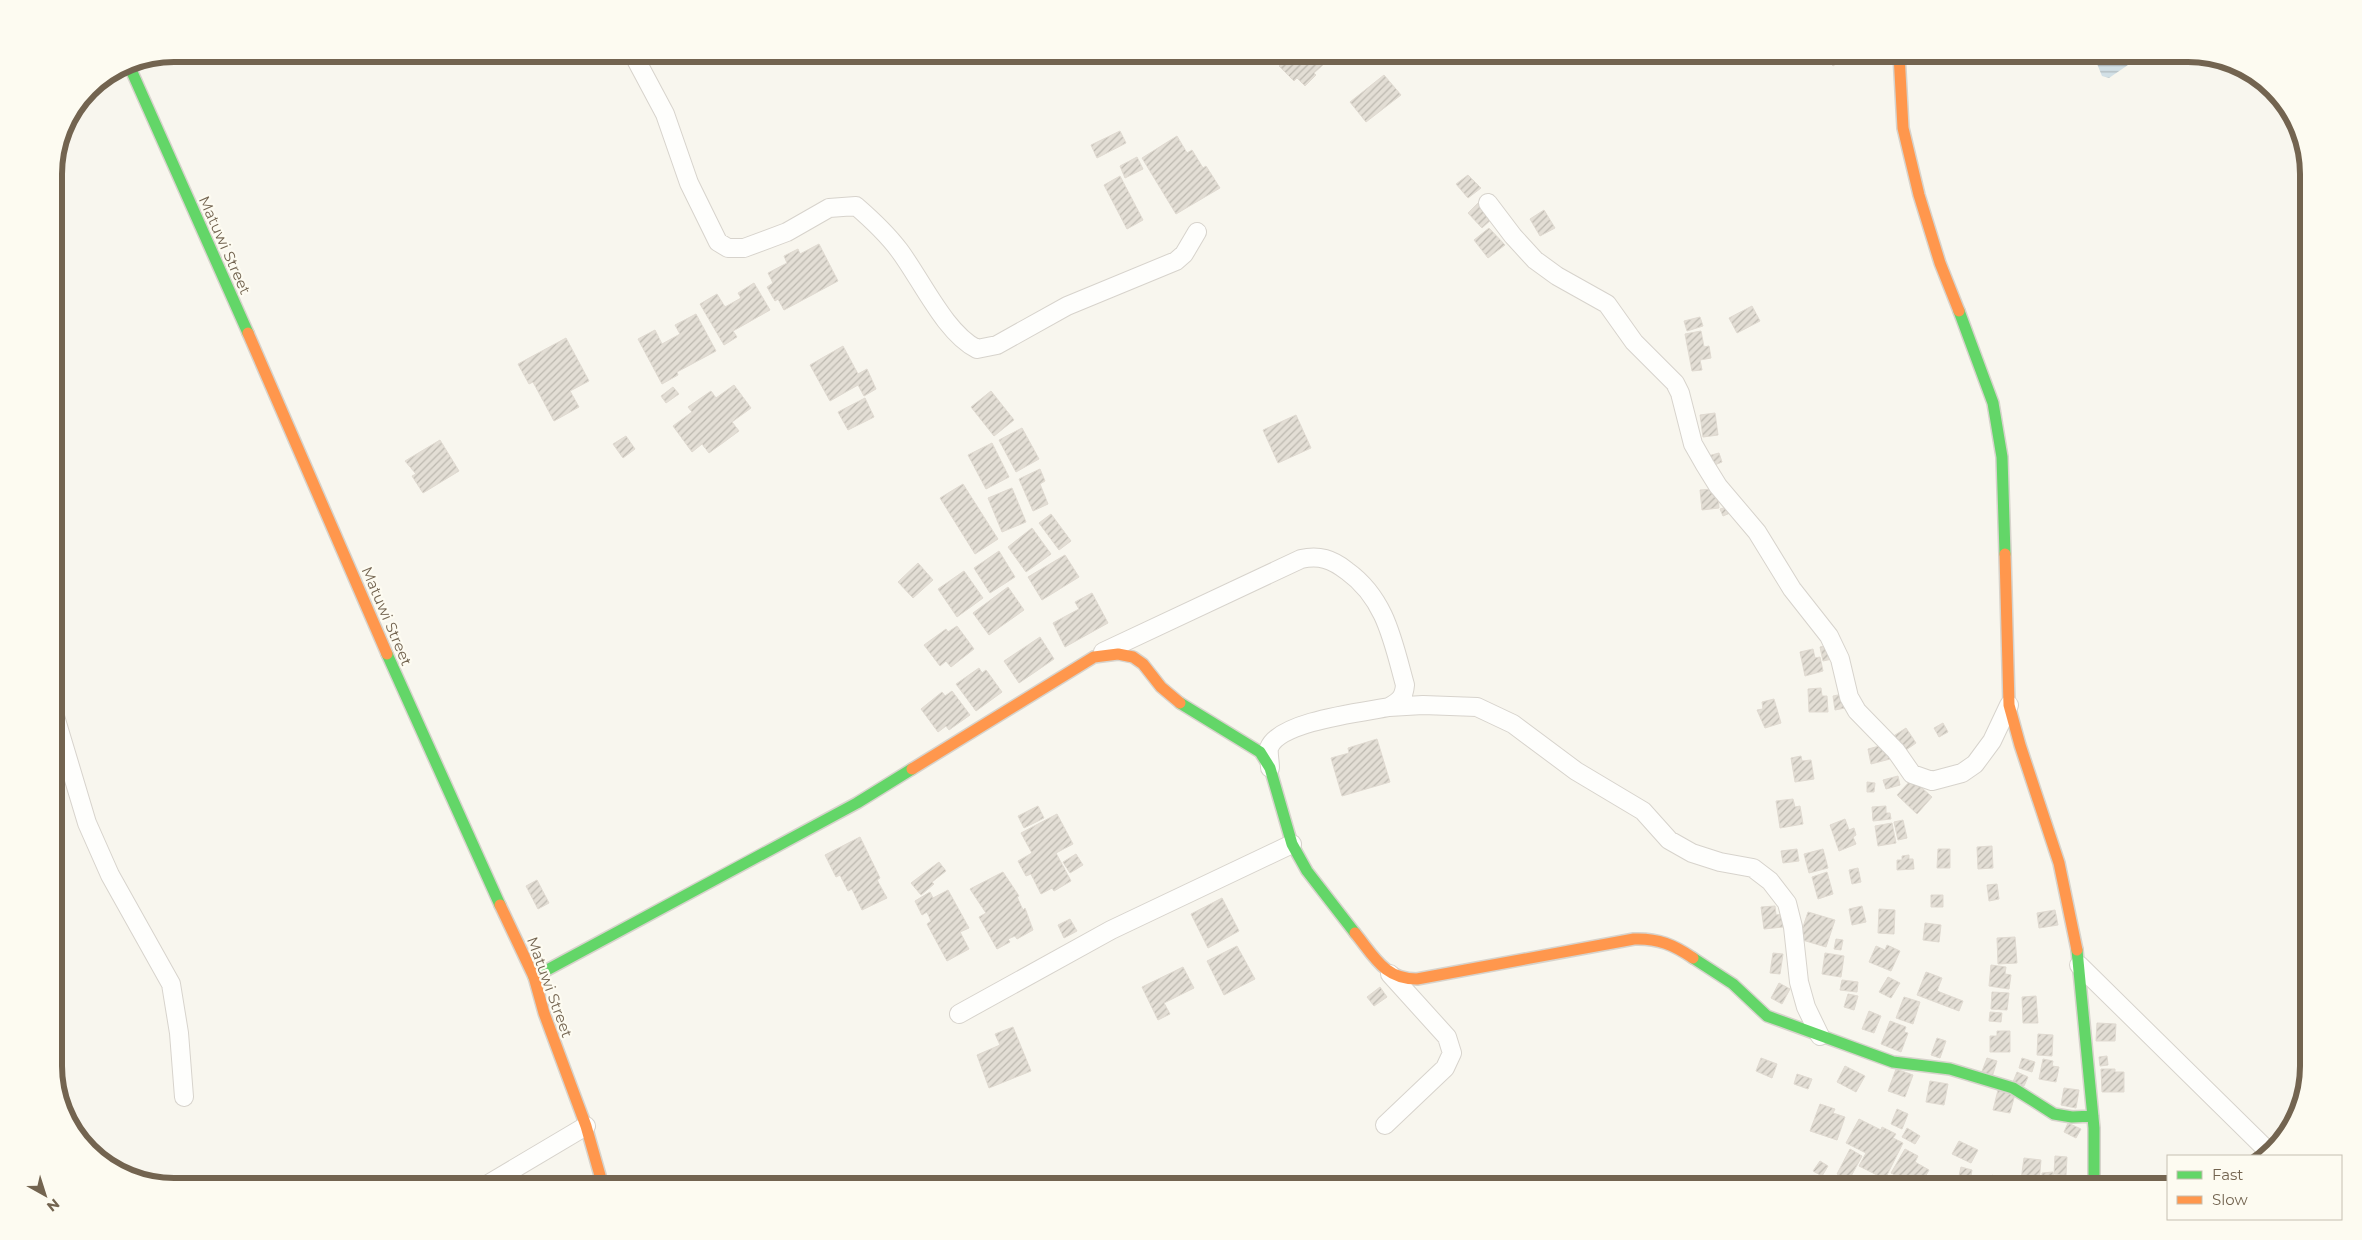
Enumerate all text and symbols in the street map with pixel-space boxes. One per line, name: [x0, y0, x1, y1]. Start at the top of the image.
street label: Matuwi Street: [195, 193, 255, 297]
street label: Matuwi Street: [358, 564, 416, 668]
street label: Matuwi Street: [523, 934, 577, 1040]
legend: [2167, 1155, 2342, 1220]
text: Fast: [2212, 1165, 2243, 1184]
north arrow: [20, 1170, 70, 1220]
text: Slow: [2212, 1190, 2248, 1209]
text: N: [43, 1195, 63, 1216]

